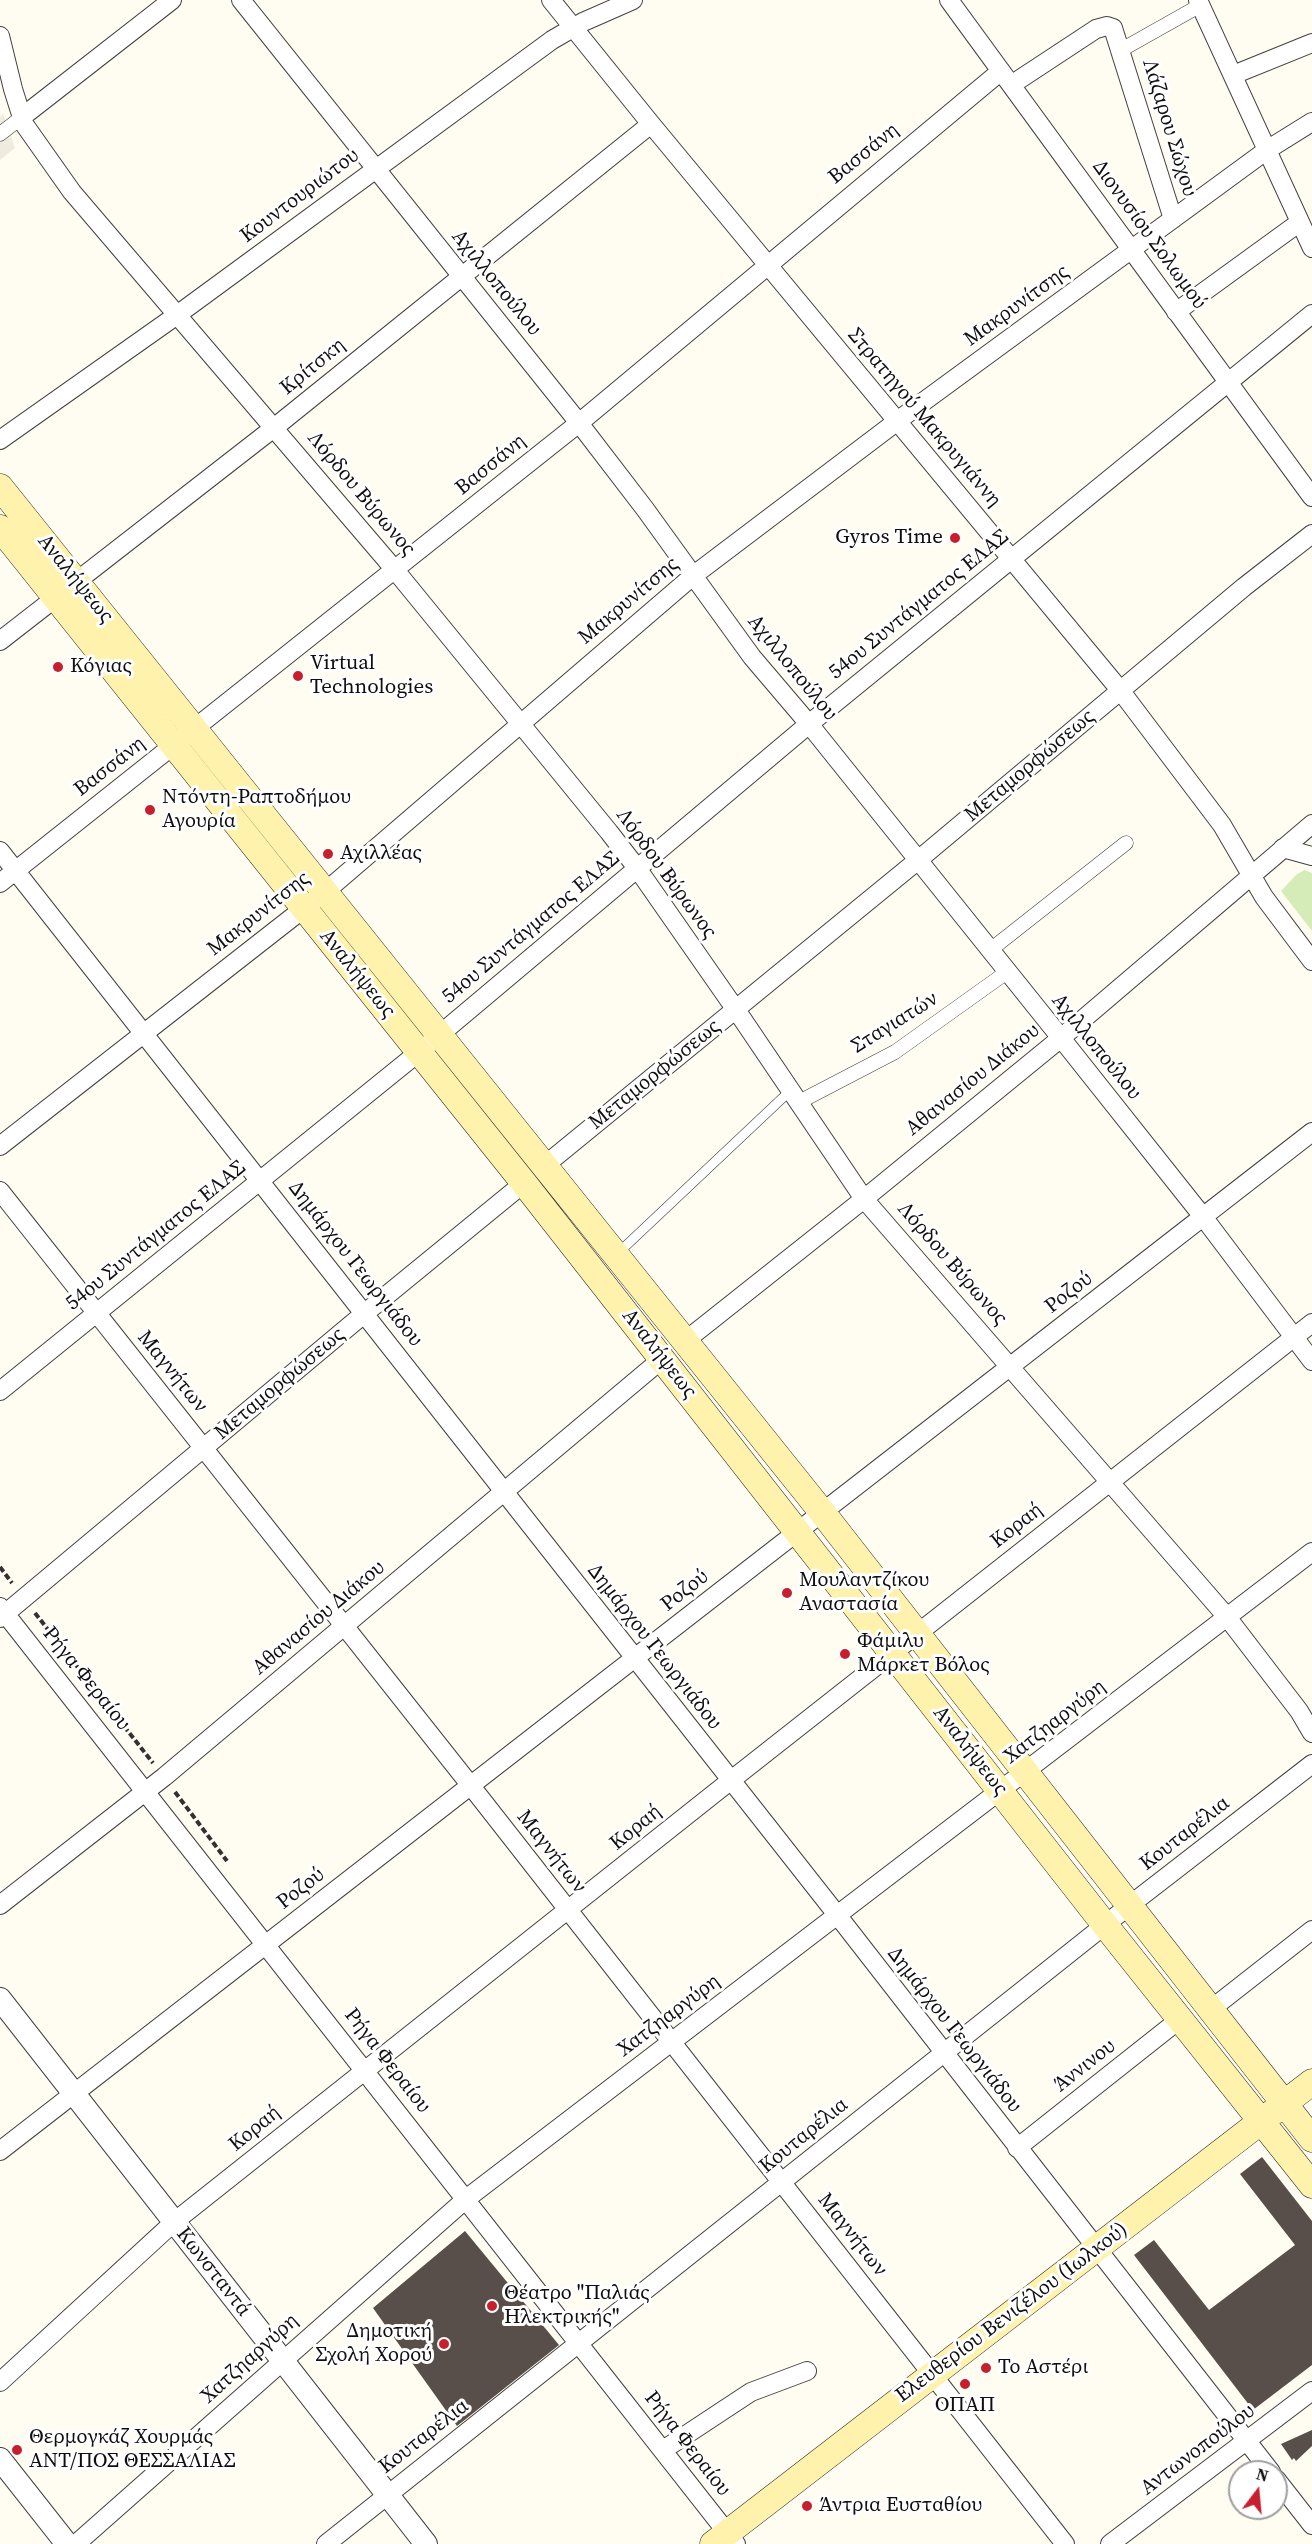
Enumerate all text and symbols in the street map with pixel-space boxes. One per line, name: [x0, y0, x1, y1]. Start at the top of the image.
street label: Λάζαρου Σώχου: [1136, 56, 1202, 200]
street label: Βασσάνη: [824, 118, 904, 190]
street label: Κουντουριώτου: [236, 143, 364, 249]
street label: Διονυσίου Σολωμού: [1086, 155, 1212, 315]
street label: Αχιλλοπούλου: [446, 225, 546, 341]
street label: Μακρυνίτσης: [960, 260, 1074, 352]
street label: Στρατηγού Μακρυγιάννη: [842, 323, 1006, 513]
street label: Κρίτσκη: [275, 333, 351, 401]
street label: Λόρδου Βύρωνος: [302, 427, 420, 561]
street label: Βασσάνη: [451, 429, 531, 501]
street label: 54ου Συντάγματος ΕΛΑΣ: [824, 525, 1014, 685]
place label: Gyros Time: [835, 525, 943, 551]
street label: Αναλήψεως: [32, 530, 118, 628]
marker: Gyros Time: [948, 531, 962, 545]
street label: Μακρυνίτσης: [574, 552, 684, 650]
street label: Αχιλλοπούλου: [742, 610, 842, 726]
place label: Virtual Technologies: [310, 651, 433, 701]
place label: Κόγιας: [70, 654, 132, 680]
marker: Κόγιας: [51, 660, 65, 674]
marker: Virtual Technologies: [291, 669, 305, 683]
street label: Μεταμορφώσεως: [960, 704, 1100, 828]
street label: Βασσάνη: [69, 731, 151, 803]
place label: Ντόντη-Ραπτοδήμου Αγουρία: [162, 785, 351, 835]
marker: Ντόντη-Ραπτοδήμου Αγουρία: [143, 803, 157, 817]
street label: Λόρδου Βύρωνος: [610, 804, 722, 944]
place label: Αχιλλέας: [340, 841, 422, 867]
street label: 54ου Συντάγματος ΕΛΑΣ: [437, 846, 625, 1010]
marker: Αχιλλέας: [321, 847, 335, 861]
street label: Μακρυνίτσης: [203, 866, 315, 962]
street label: Αναλήψεως: [314, 925, 400, 1023]
street label: Σταγιατών: [847, 987, 943, 1059]
street label: Αχιλλοπούλου: [1046, 989, 1146, 1105]
street label: Μεταμορφώσεως: [584, 1014, 726, 1136]
street label: Αθανασίου Διάκου: [901, 1018, 1045, 1142]
street label: 54ου Συντάγματος ΕΛΑΣ: [61, 1156, 251, 1316]
street label: Δημάρχου Γεωργιάδου: [282, 1176, 428, 1352]
street label: Λόρδου Βύρωνος: [892, 1197, 1012, 1331]
street label: Ροζού: [1040, 1267, 1098, 1319]
street label: Αναλήψεως: [616, 1304, 702, 1404]
street label: Μεταμορφώσεως: [210, 1322, 350, 1446]
street label: Μαγνήτων: [131, 1326, 213, 1418]
street label: Κοραή: [986, 1498, 1048, 1554]
street label: Αθανασίου Διάκου: [248, 1555, 390, 1681]
street label: Δημάρχου Γεωργιάδου: [581, 1559, 727, 1735]
street label: Ροζού: [656, 1565, 714, 1617]
place label: Μουλαντζίκου Αναστασία: [799, 1568, 929, 1618]
marker: Μουλαντζίκου Αναστασία: [780, 1586, 794, 1600]
street label: Ρήγα Φεραίου: [37, 1622, 135, 1736]
place label: Φάμιλυ Μάρκετ Βόλος: [857, 1629, 990, 1679]
marker: Φάμιλυ Μάρκετ Βόλος: [838, 1647, 852, 1661]
street label: Χατζηαργύρη: [999, 1674, 1111, 1770]
street label: Αναλήψεως: [927, 1701, 1013, 1801]
street label: Κουταρέλια: [1135, 1791, 1235, 1877]
street label: Κοραή: [605, 1800, 667, 1856]
street label: Μαγνήτων: [511, 1806, 591, 1898]
street label: Ροζού: [272, 1863, 330, 1915]
street label: Δημάρχου Γεωργιάδου: [881, 1942, 1027, 2118]
street label: Χατζηαργύρη: [613, 1969, 725, 2063]
street label: Ρήγα Φεραίου: [338, 2004, 436, 2118]
street label: Άννινου: [1049, 2034, 1121, 2098]
street label: Κουταρέλια: [755, 2093, 853, 2179]
street label: Κοραή: [224, 2101, 286, 2157]
street label: Μαγνήτων: [812, 2189, 892, 2281]
street label: Ελευθερίου Βενιζέλου (Ιωλκού): [891, 2217, 1133, 2409]
street label: Κωνσταντά: [170, 2222, 256, 2322]
place label: Θέατρο "Παλιάς Ηλεκτρικής": [504, 2281, 650, 2331]
marker: Θέατρο "Παλιάς Ηλεκτρικής": [485, 2299, 499, 2313]
street label: Χατζηαργύρη: [196, 2309, 304, 2409]
place label: Δημοτική Σχολή Χορού: [316, 2319, 432, 2369]
marker: Δημοτική Σχολή Χορού: [437, 2337, 451, 2351]
place label: Το Αστέρι: [998, 2355, 1088, 2381]
marker: Το Αστέρι: [979, 2361, 993, 2375]
marker: ΟΠΑΠ: [958, 2377, 972, 2391]
street label: Ρήγα Φεραίου: [638, 2387, 736, 2501]
place label: ΟΠΑΠ: [935, 2393, 995, 2419]
street label: Κουταρέλια: [374, 2394, 474, 2480]
street label: Αντωνοπούλου: [1136, 2399, 1260, 2501]
place label: Θερμογκάζ Χουρμάς ΑΝΤ/ΠΟΣ ΘΕΣΣΑΛΙΑΣ: [29, 2425, 236, 2475]
marker: Θερμογκάζ Χουρμάς ΑΝΤ/ΠΟΣ ΘΕΣΣΑΛΙΑΣ: [10, 2443, 24, 2457]
north arrow: [1228, 2460, 1288, 2520]
text: N: [1254, 2462, 1271, 2487]
place label: Άντρια Ευσταθίου: [819, 2493, 982, 2519]
marker: Άντρια Ευσταθίου: [800, 2499, 814, 2513]

